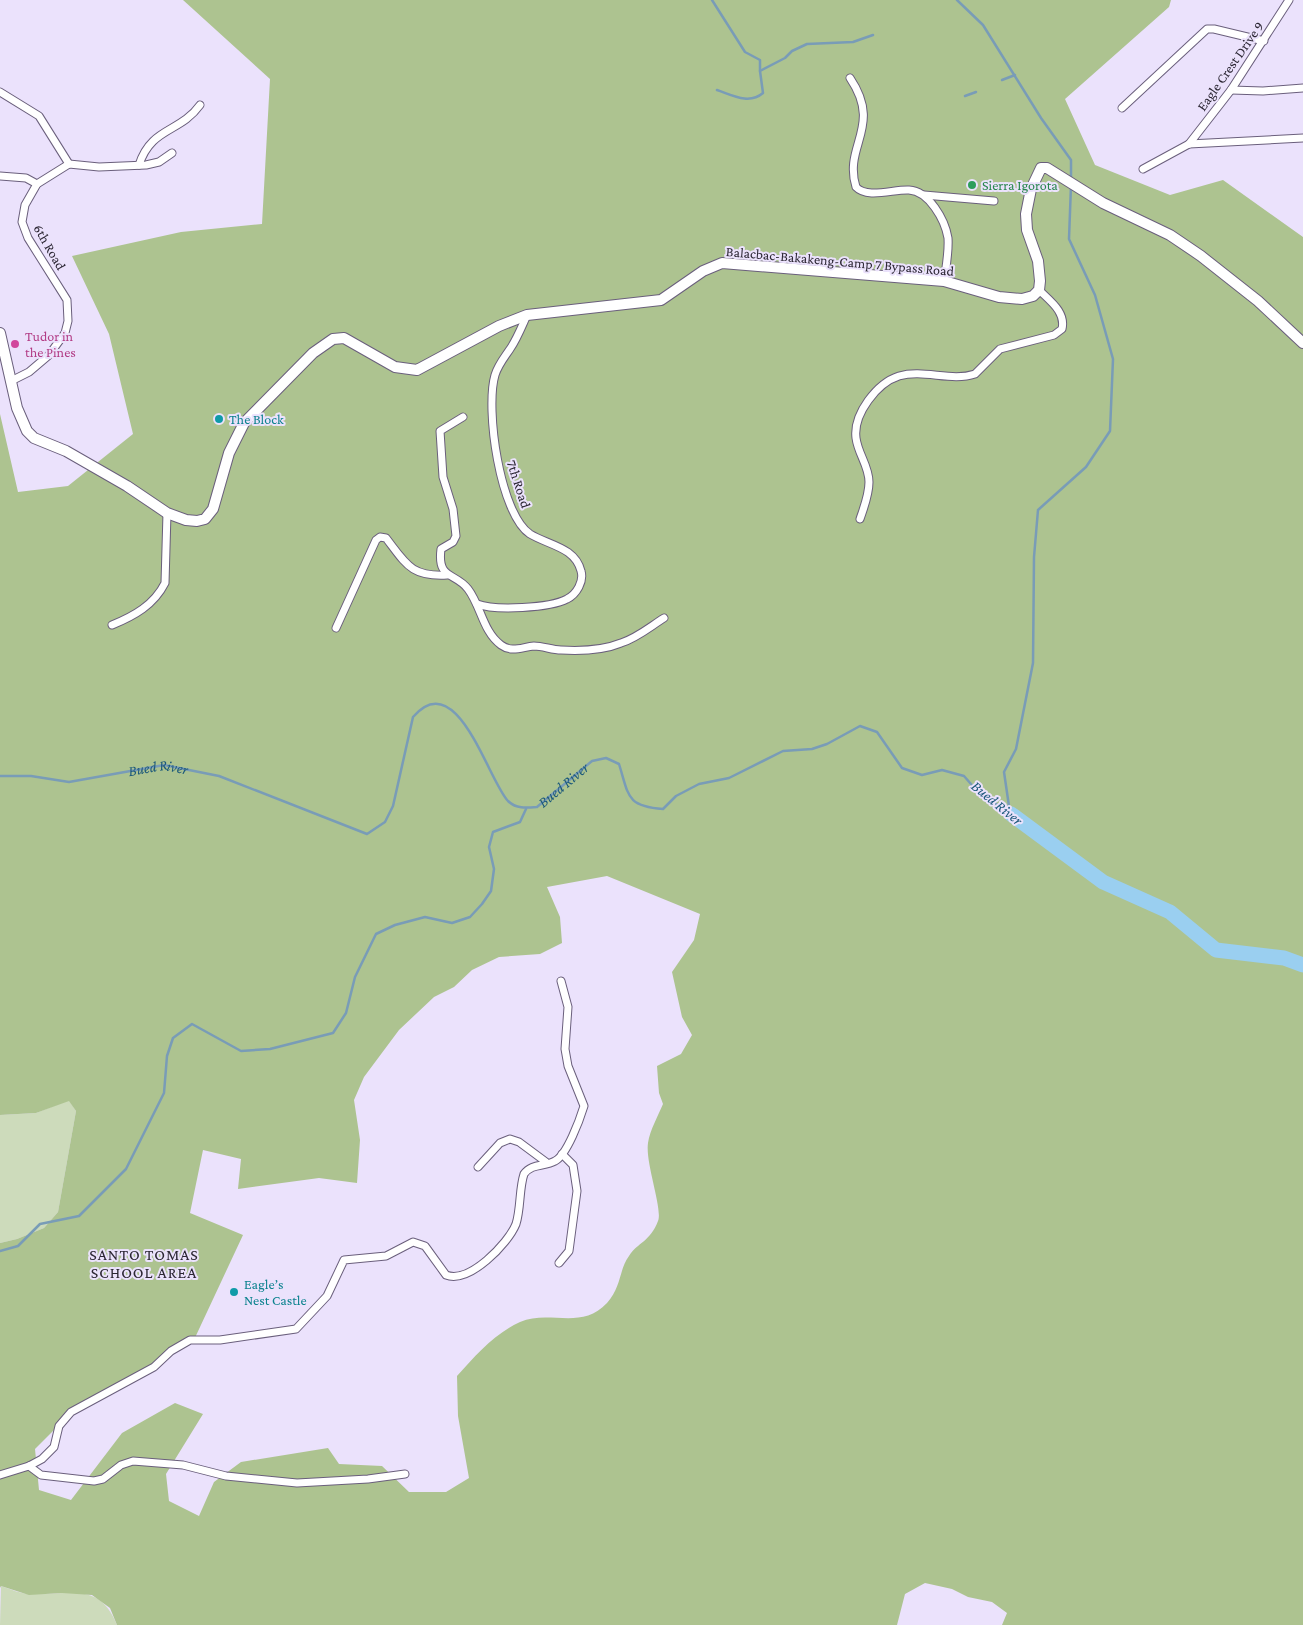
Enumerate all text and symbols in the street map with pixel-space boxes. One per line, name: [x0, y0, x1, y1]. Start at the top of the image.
street label: Eagle Crest Drive 9: [1193, 18, 1267, 114]
place label: Sierra Igorota: [982, 177, 1058, 193]
marker: Sierra Igorota: [966, 179, 978, 191]
street label: 6th Road: [31, 221, 70, 273]
street label: Balacbac-Bakakeng-Camp 7 Bypass Road: [725, 243, 955, 279]
place label: Tudor in the Pines: [25, 328, 76, 360]
marker: Tudor in the Pines: [9, 338, 21, 350]
place label: The Block: [229, 411, 284, 427]
marker: The Block: [213, 413, 225, 425]
street label: 7th Road: [504, 458, 534, 511]
water label: Bued River: [127, 757, 190, 779]
water label: Bued River: [535, 759, 592, 811]
water label: Bued River: [968, 778, 1026, 829]
district label: SANTO TOMAS SCHOOL AREA: [89, 1246, 199, 1281]
place label: Eagle’s Nest Castle: [244, 1276, 307, 1308]
marker: Eagle’s Nest Castle: [228, 1286, 240, 1298]

